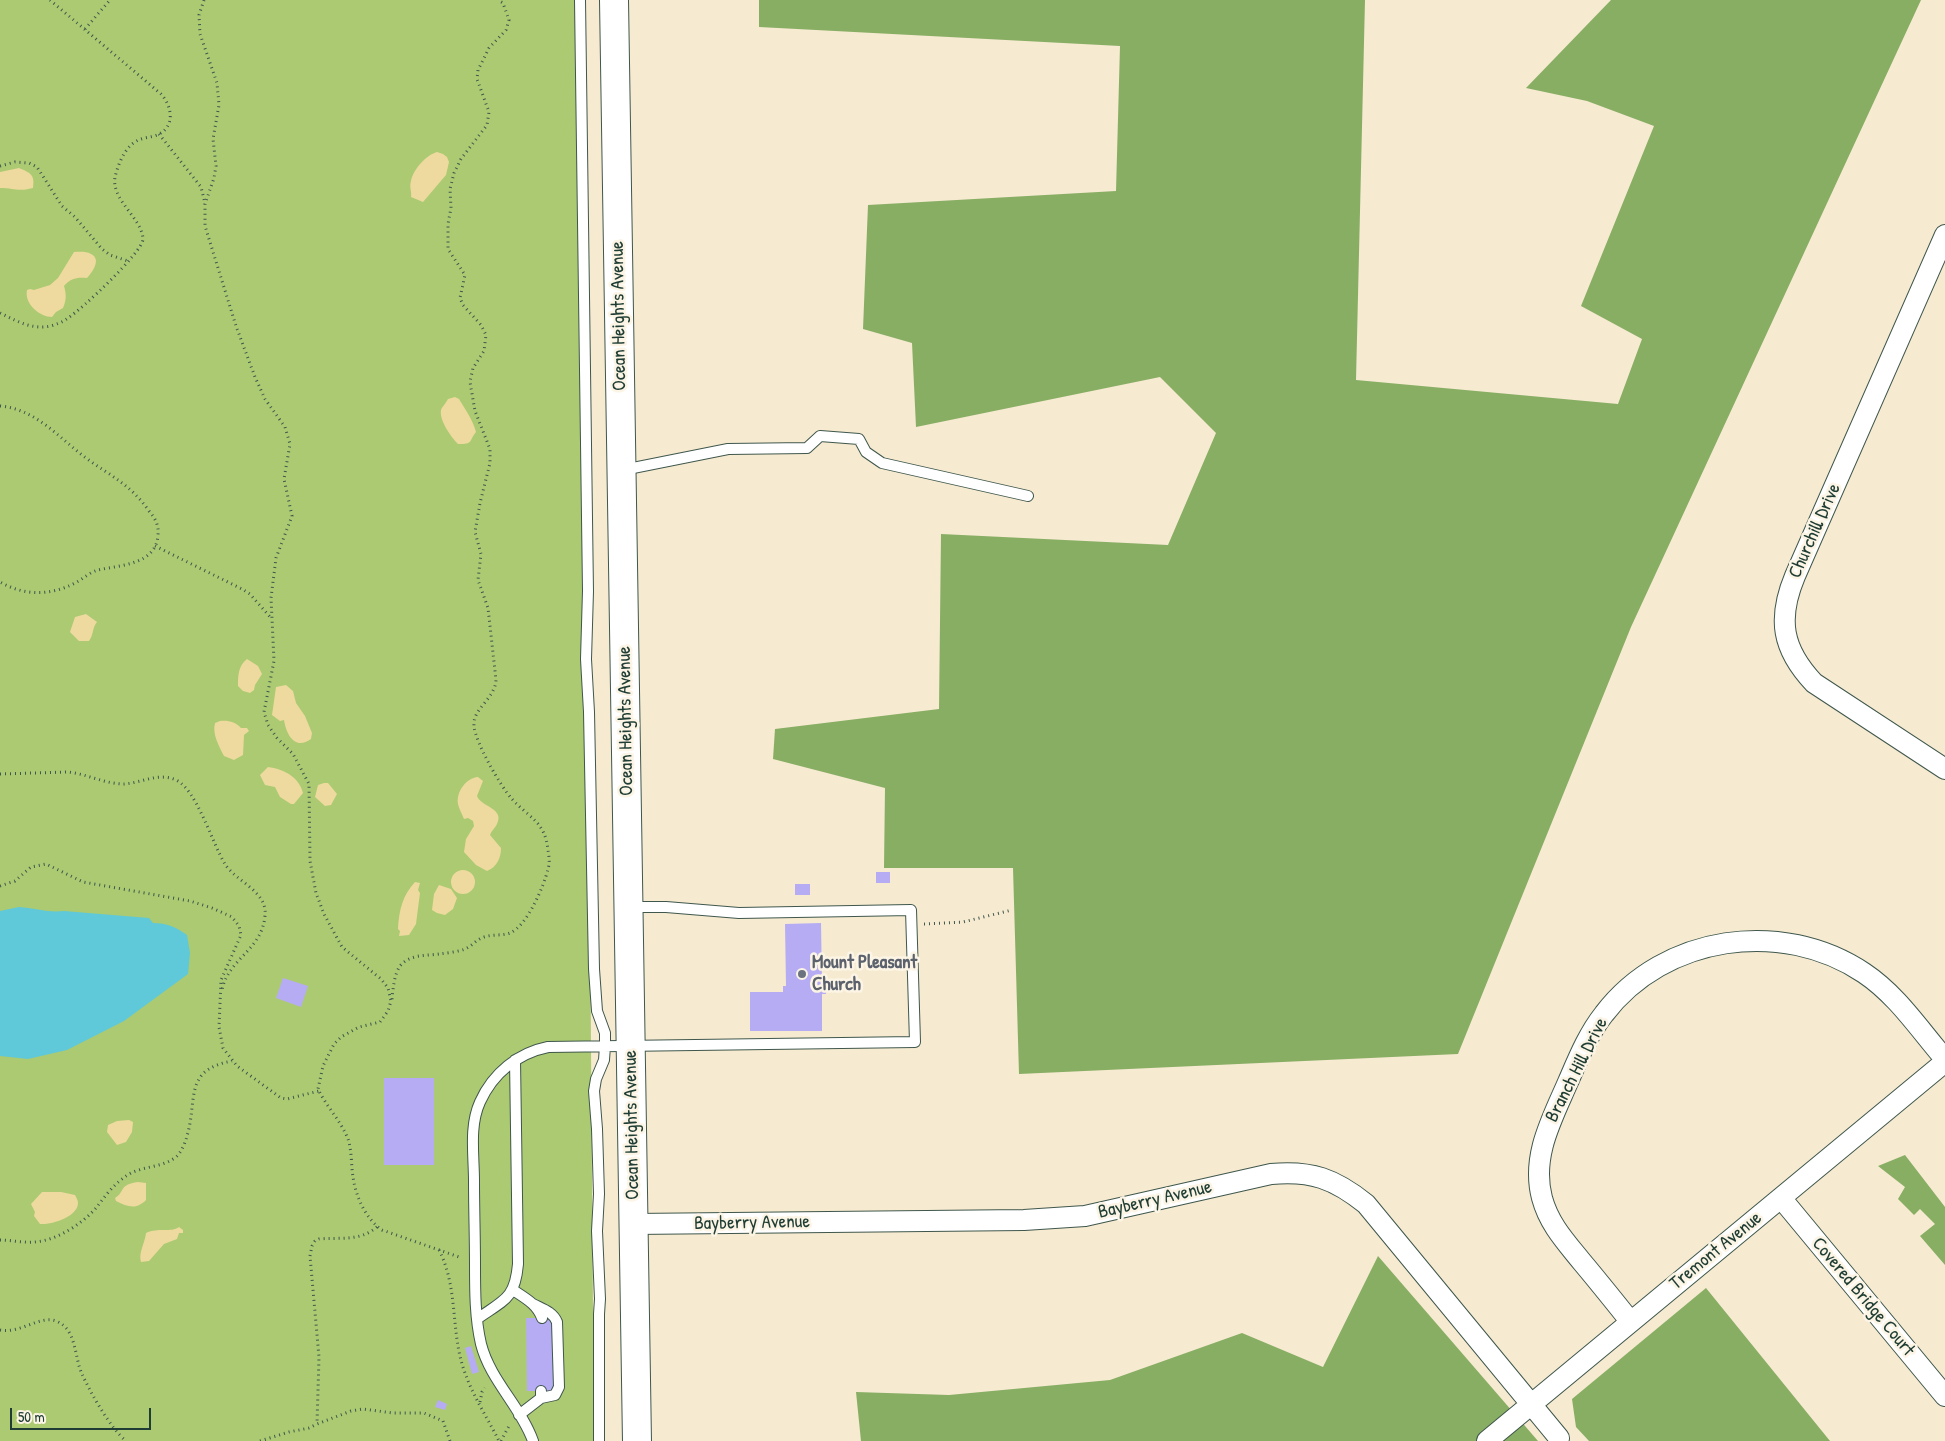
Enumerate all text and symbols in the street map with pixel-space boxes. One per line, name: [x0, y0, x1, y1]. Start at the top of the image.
street label: Ocean Heights Avenue: [606, 241, 632, 391]
street label: Churchill Drive: [1784, 480, 1846, 582]
street label: Ocean Heights Avenue: [613, 646, 639, 796]
place label: Mount Pleasant Church: [812, 952, 917, 996]
marker: Mount Pleasant Church: [796, 968, 808, 980]
street label: Branch Hill Drive: [1541, 1014, 1613, 1126]
street label: Ocean Heights Avenue: [619, 1050, 645, 1200]
street label: Bayberry Avenue: [1096, 1176, 1214, 1224]
street label: Tremont Avenue: [1665, 1207, 1767, 1295]
street label: Bayberry Avenue: [694, 1211, 810, 1235]
street label: Covered Bridge Court: [1807, 1233, 1919, 1361]
scale bar: [12, 1398, 154, 1430]
text: 50 m: [18, 1406, 45, 1427]

